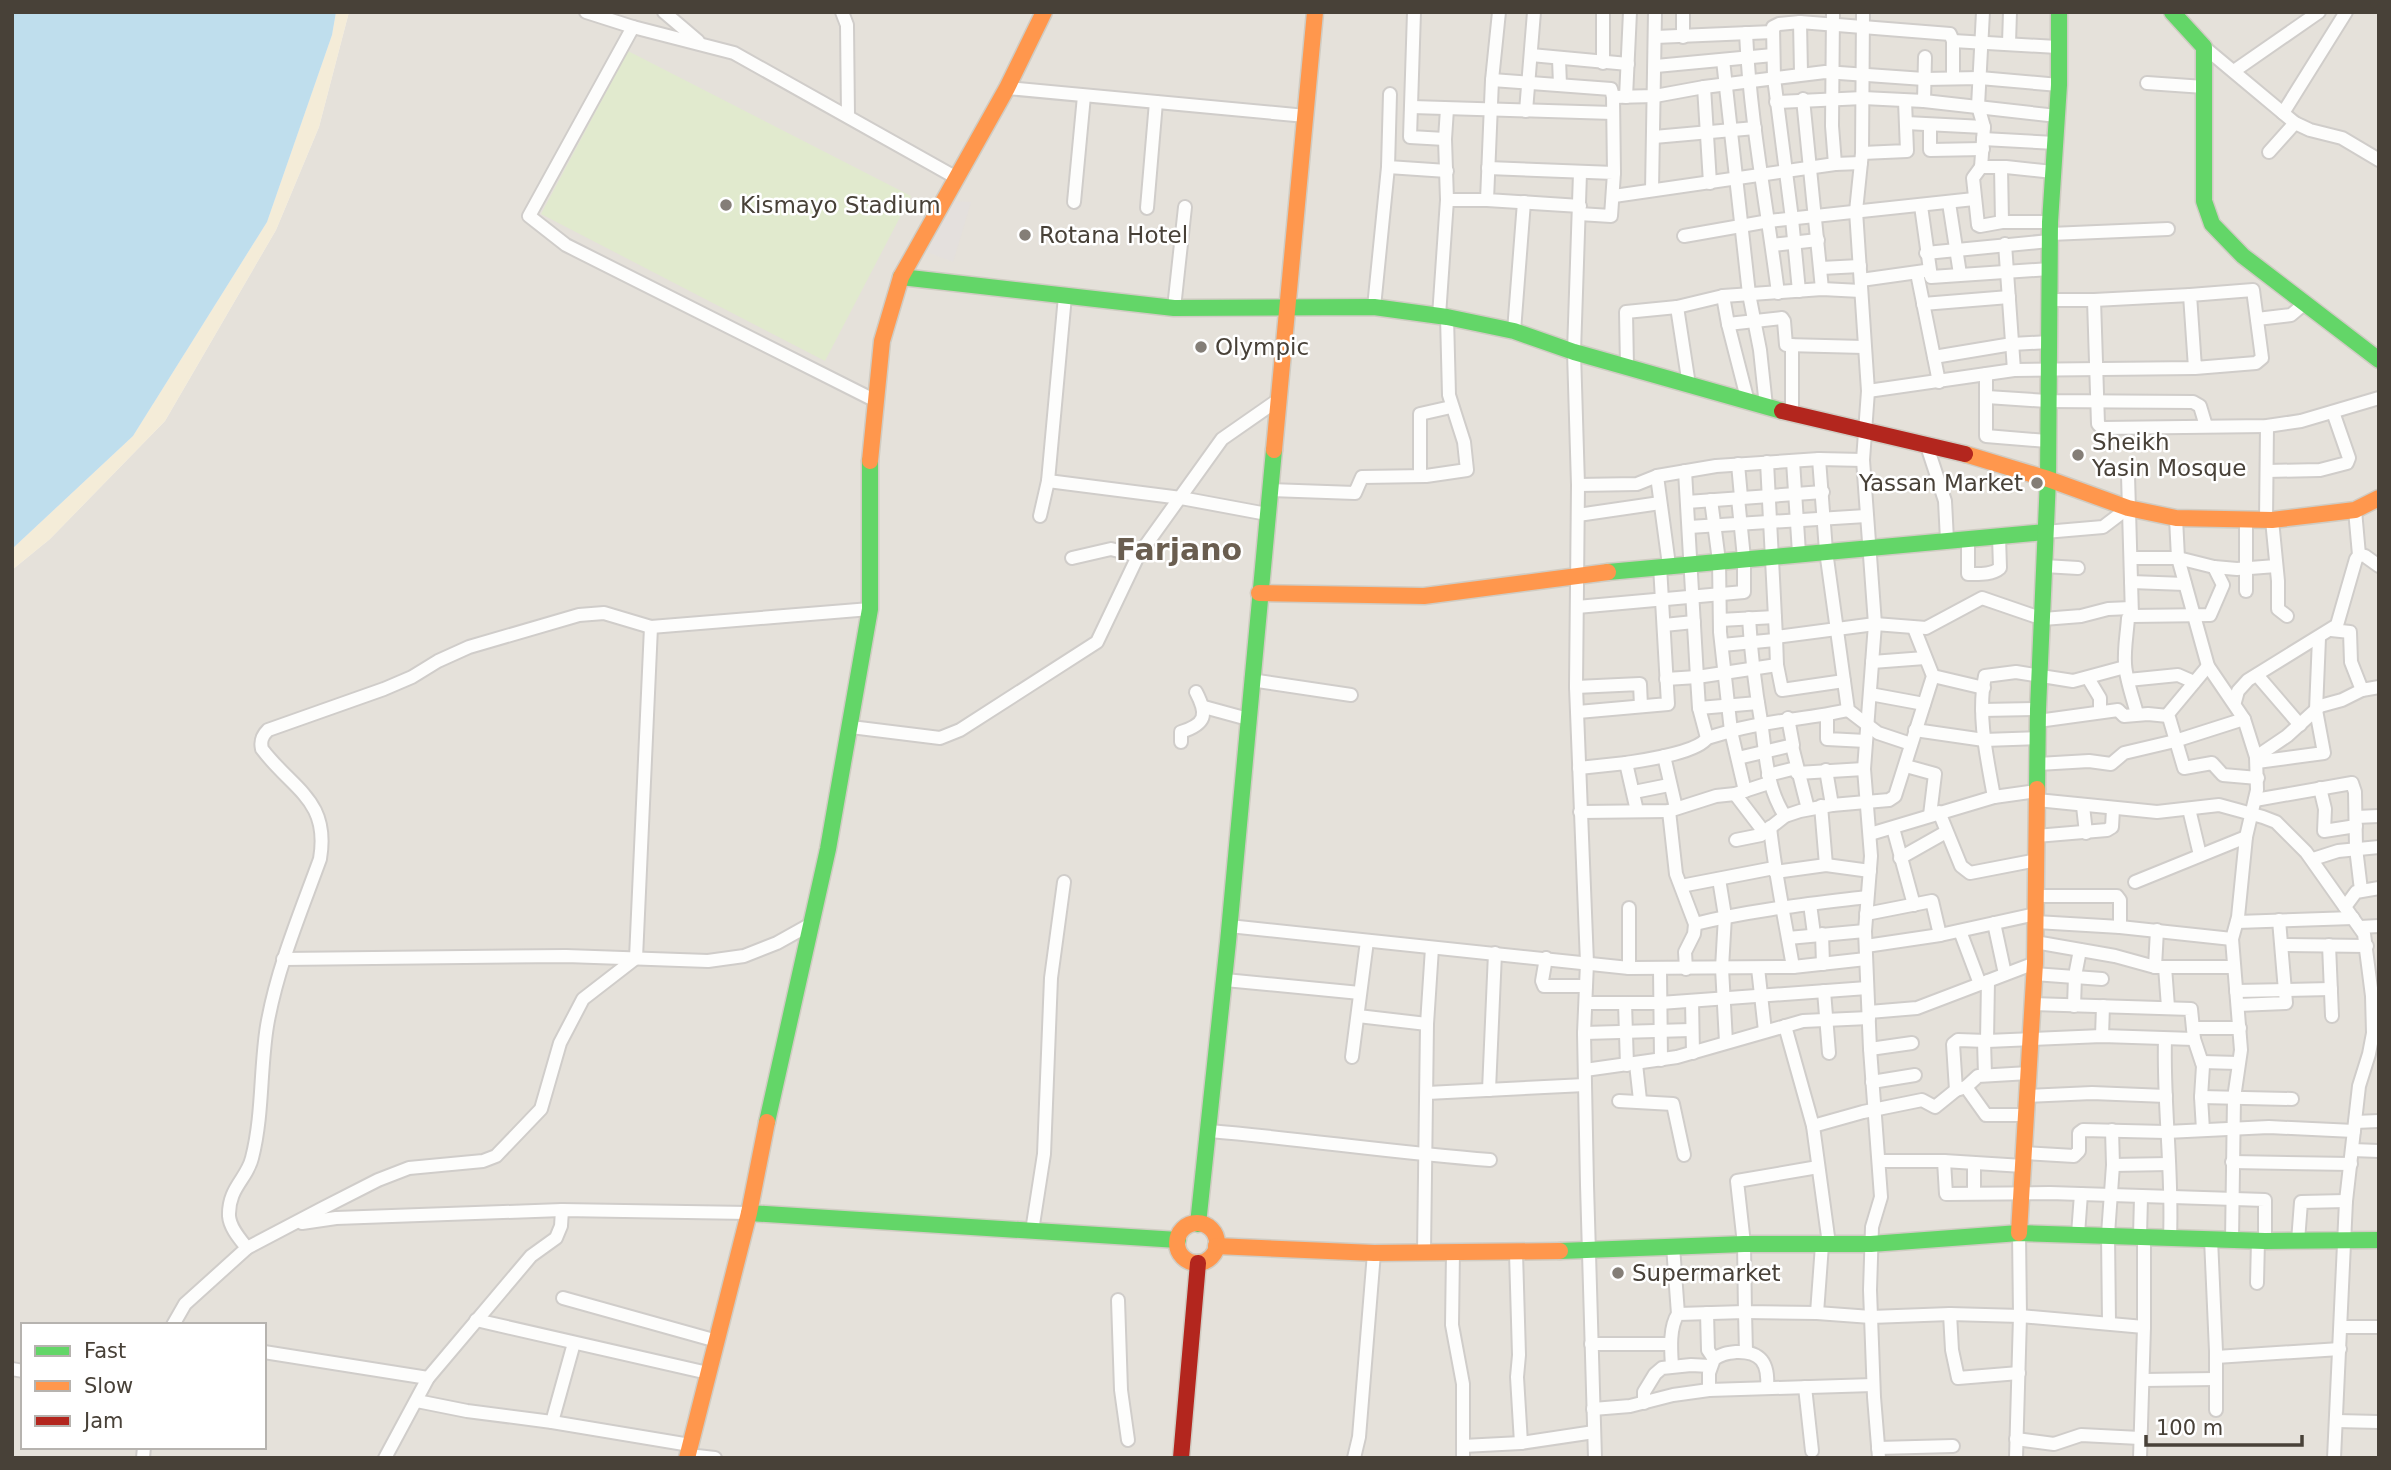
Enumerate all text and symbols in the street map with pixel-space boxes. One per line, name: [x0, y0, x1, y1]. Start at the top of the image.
place label: Kismayo Stadium: [740, 192, 941, 218]
marker: Kismayo Stadium: [718, 197, 734, 213]
place label: Rotana Hotel: [1039, 222, 1188, 248]
marker: Rotana Hotel: [1017, 227, 1033, 243]
place label: Olympic: [1215, 334, 1309, 360]
marker: Olympic: [1193, 339, 1209, 355]
place label: Sheikh Yasin Mosque: [2091, 429, 2246, 481]
marker: Sheikh Yasin Mosque: [2070, 447, 2086, 463]
place label: Yassan Market: [1858, 470, 2023, 496]
marker: Yassan Market: [2029, 475, 2045, 491]
district label: Farjano: [1116, 532, 1242, 567]
place label: Supermarket: [1632, 1260, 1781, 1286]
marker: Supermarket: [1610, 1265, 1626, 1281]
legend: [21, 1323, 266, 1449]
text: Fast: [84, 1339, 126, 1363]
text: Slow: [84, 1374, 133, 1398]
scale bar: [2146, 1404, 2302, 1448]
text: Jam: [82, 1409, 124, 1433]
text: 100 m: [2156, 1416, 2223, 1440]

